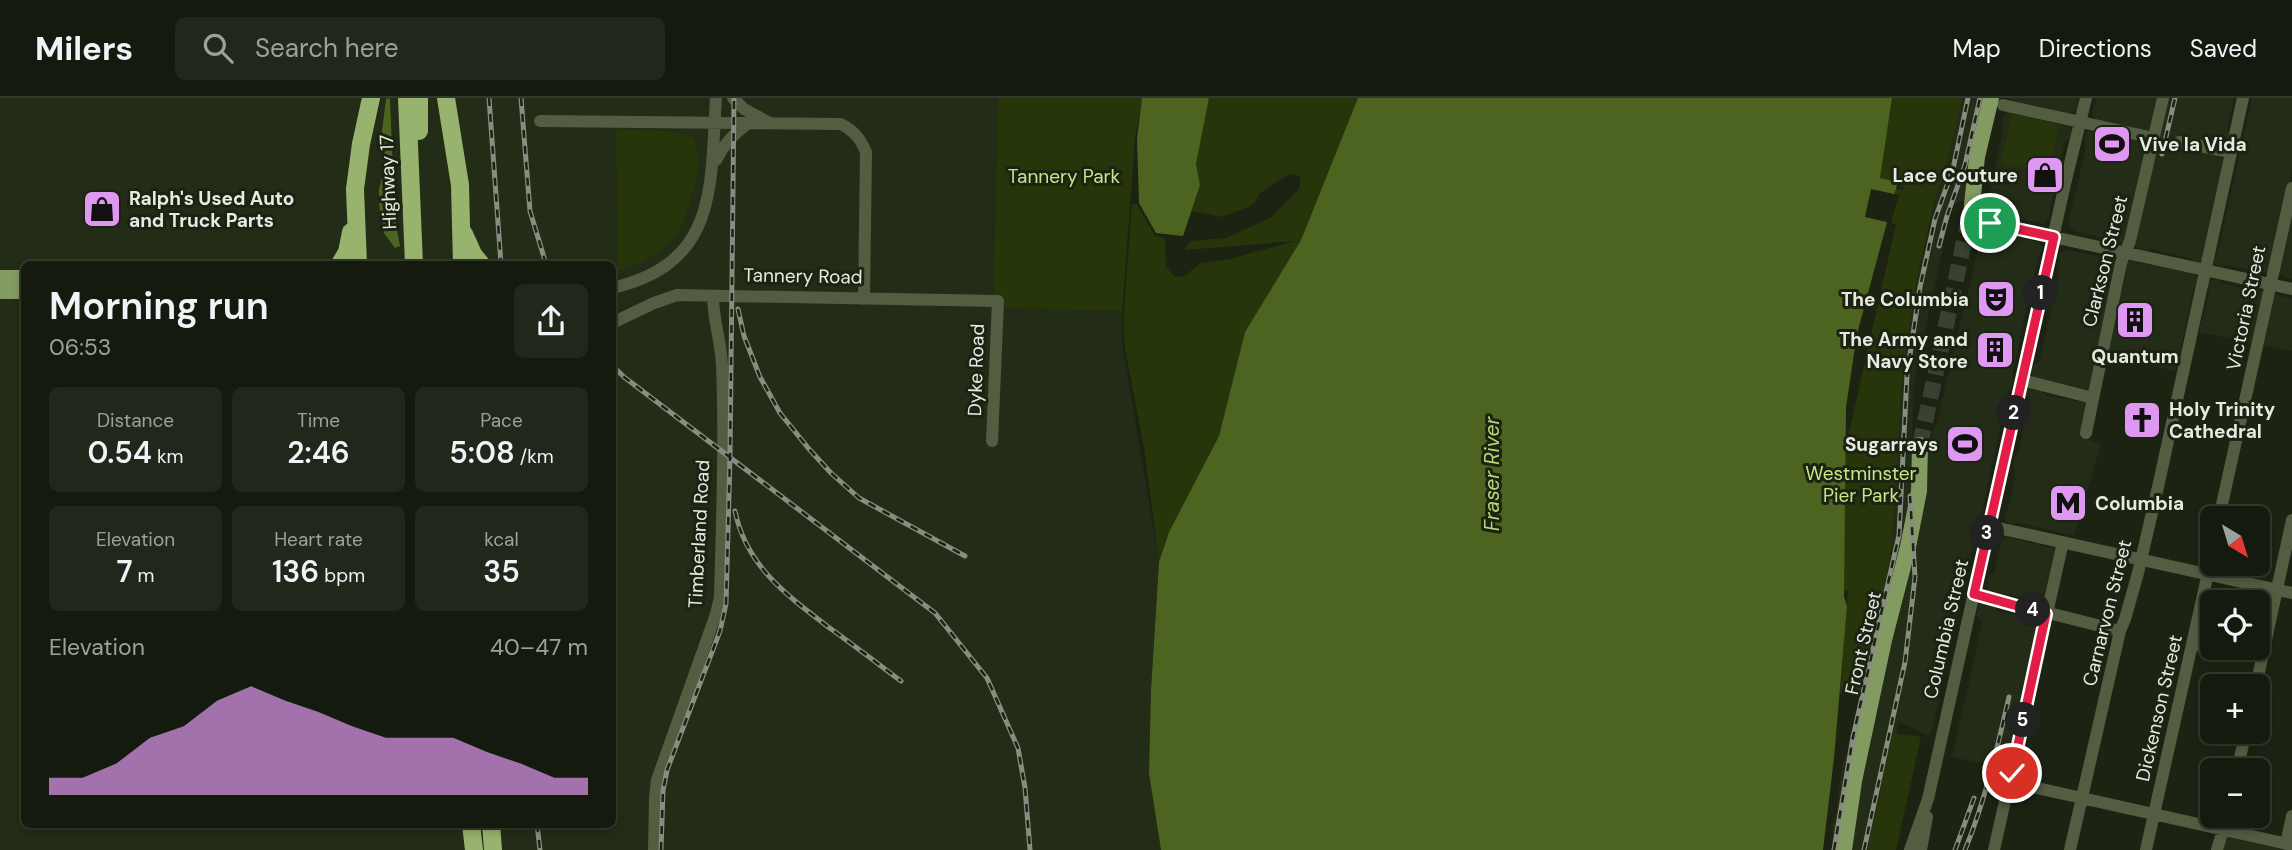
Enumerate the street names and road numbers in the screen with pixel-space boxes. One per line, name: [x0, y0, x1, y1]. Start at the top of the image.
street label: Highway 17: [374, 134, 402, 230]
street label: Clarkson Street: [2077, 193, 2133, 329]
street label: Victoria Street: [2221, 243, 2271, 373]
street label: Tannery Road: [743, 262, 863, 290]
street label: Dyke Road: [962, 323, 990, 417]
street label: Timberland Road: [683, 459, 715, 609]
street label: Carnarvon Street: [2077, 537, 2137, 689]
street label: Columbia Street: [1918, 557, 1974, 701]
street label: Front Street: [1839, 589, 1887, 697]
street label: Dickenson Street: [2130, 632, 2188, 784]

